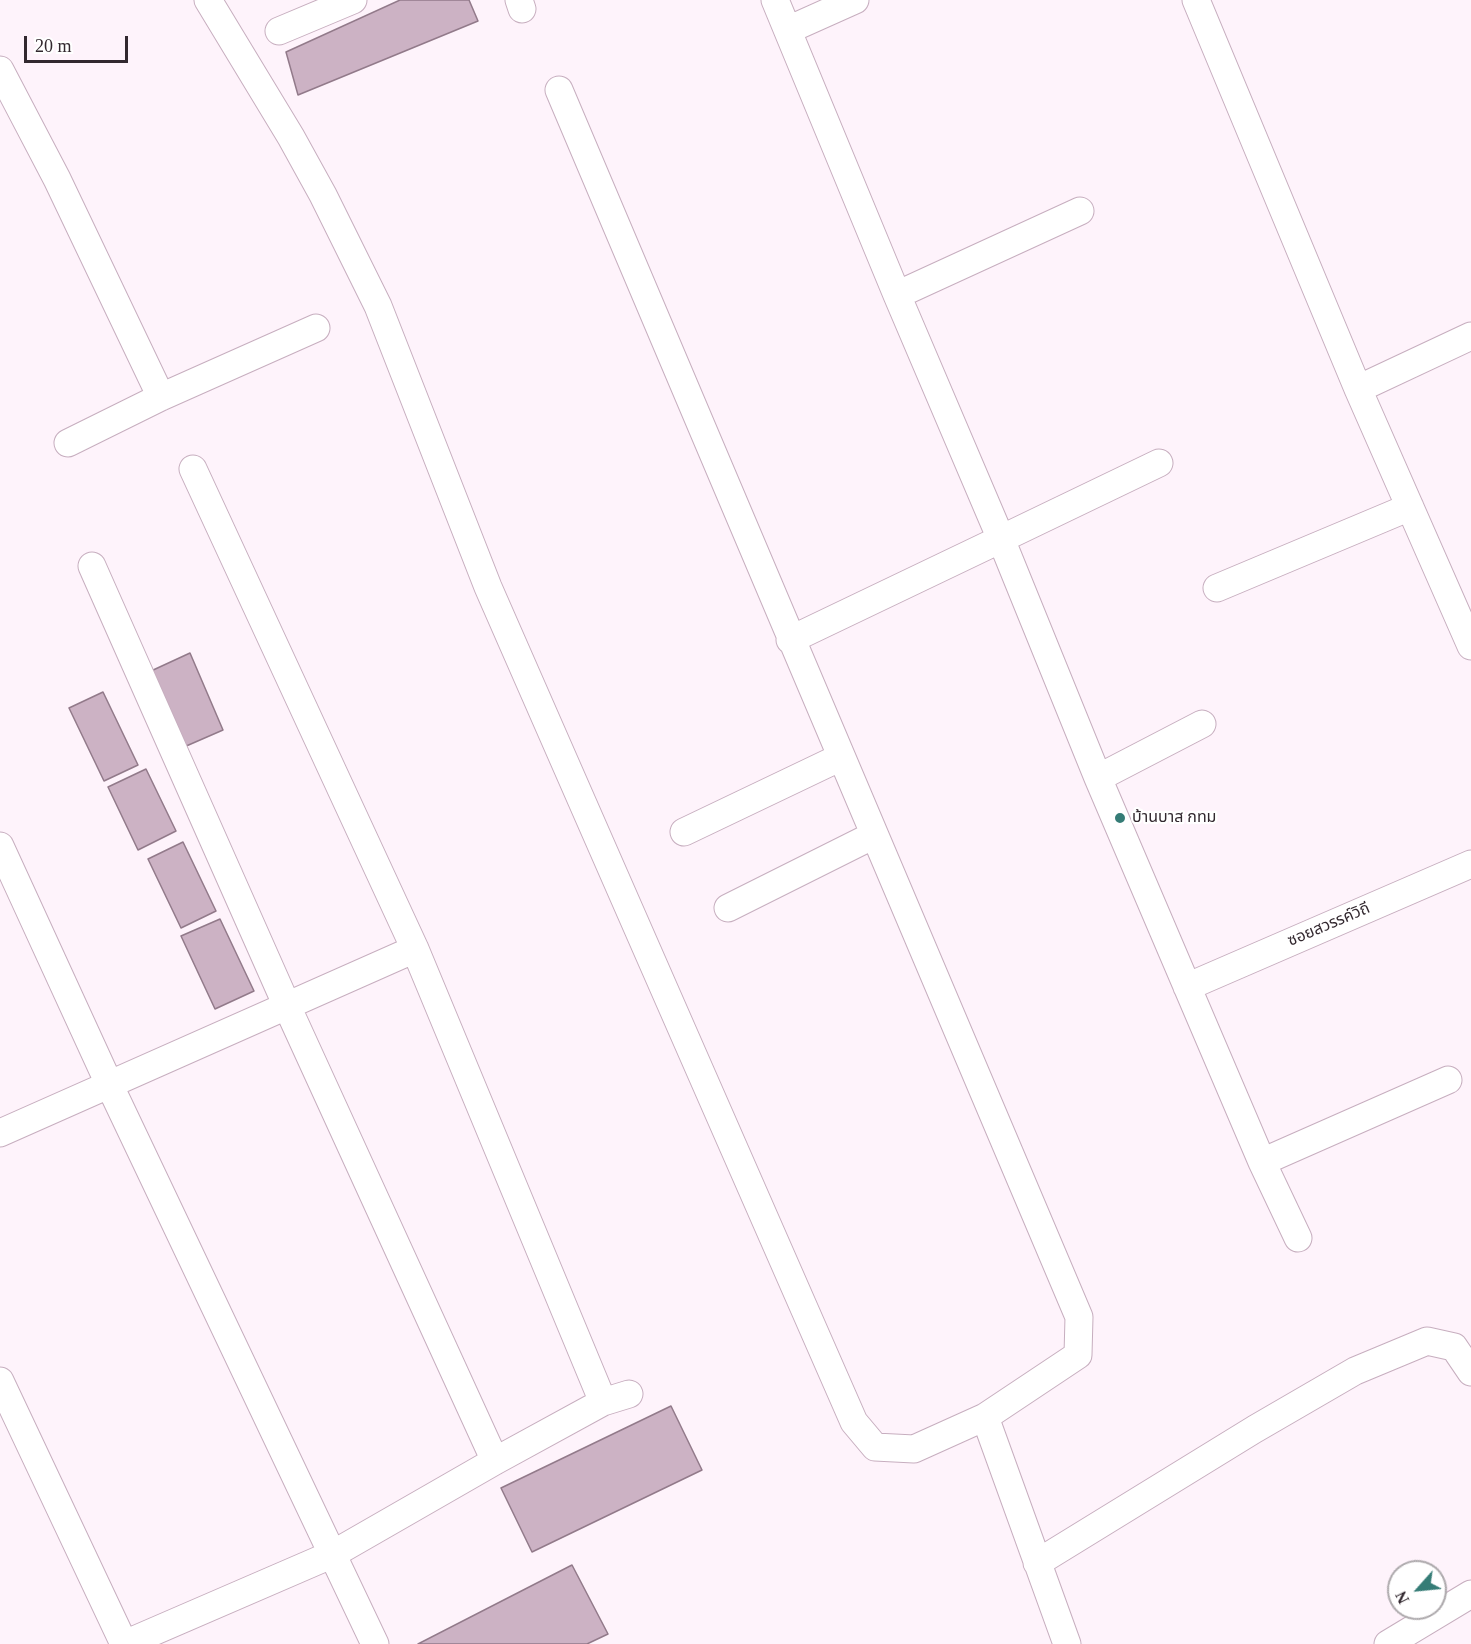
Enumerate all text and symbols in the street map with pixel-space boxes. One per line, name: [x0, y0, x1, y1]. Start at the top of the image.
scale bar: [27, 24, 130, 62]
text: 20 m: [35, 36, 72, 56]
place label: บ้านบาส กทม: [1132, 808, 1216, 828]
marker: บ้านบาส กทม: [1113, 811, 1127, 825]
street label: ซอยสวรรค์วิถี: [1285, 899, 1373, 951]
north arrow: [1387, 1560, 1447, 1620]
text: N: [1392, 1588, 1412, 1607]

